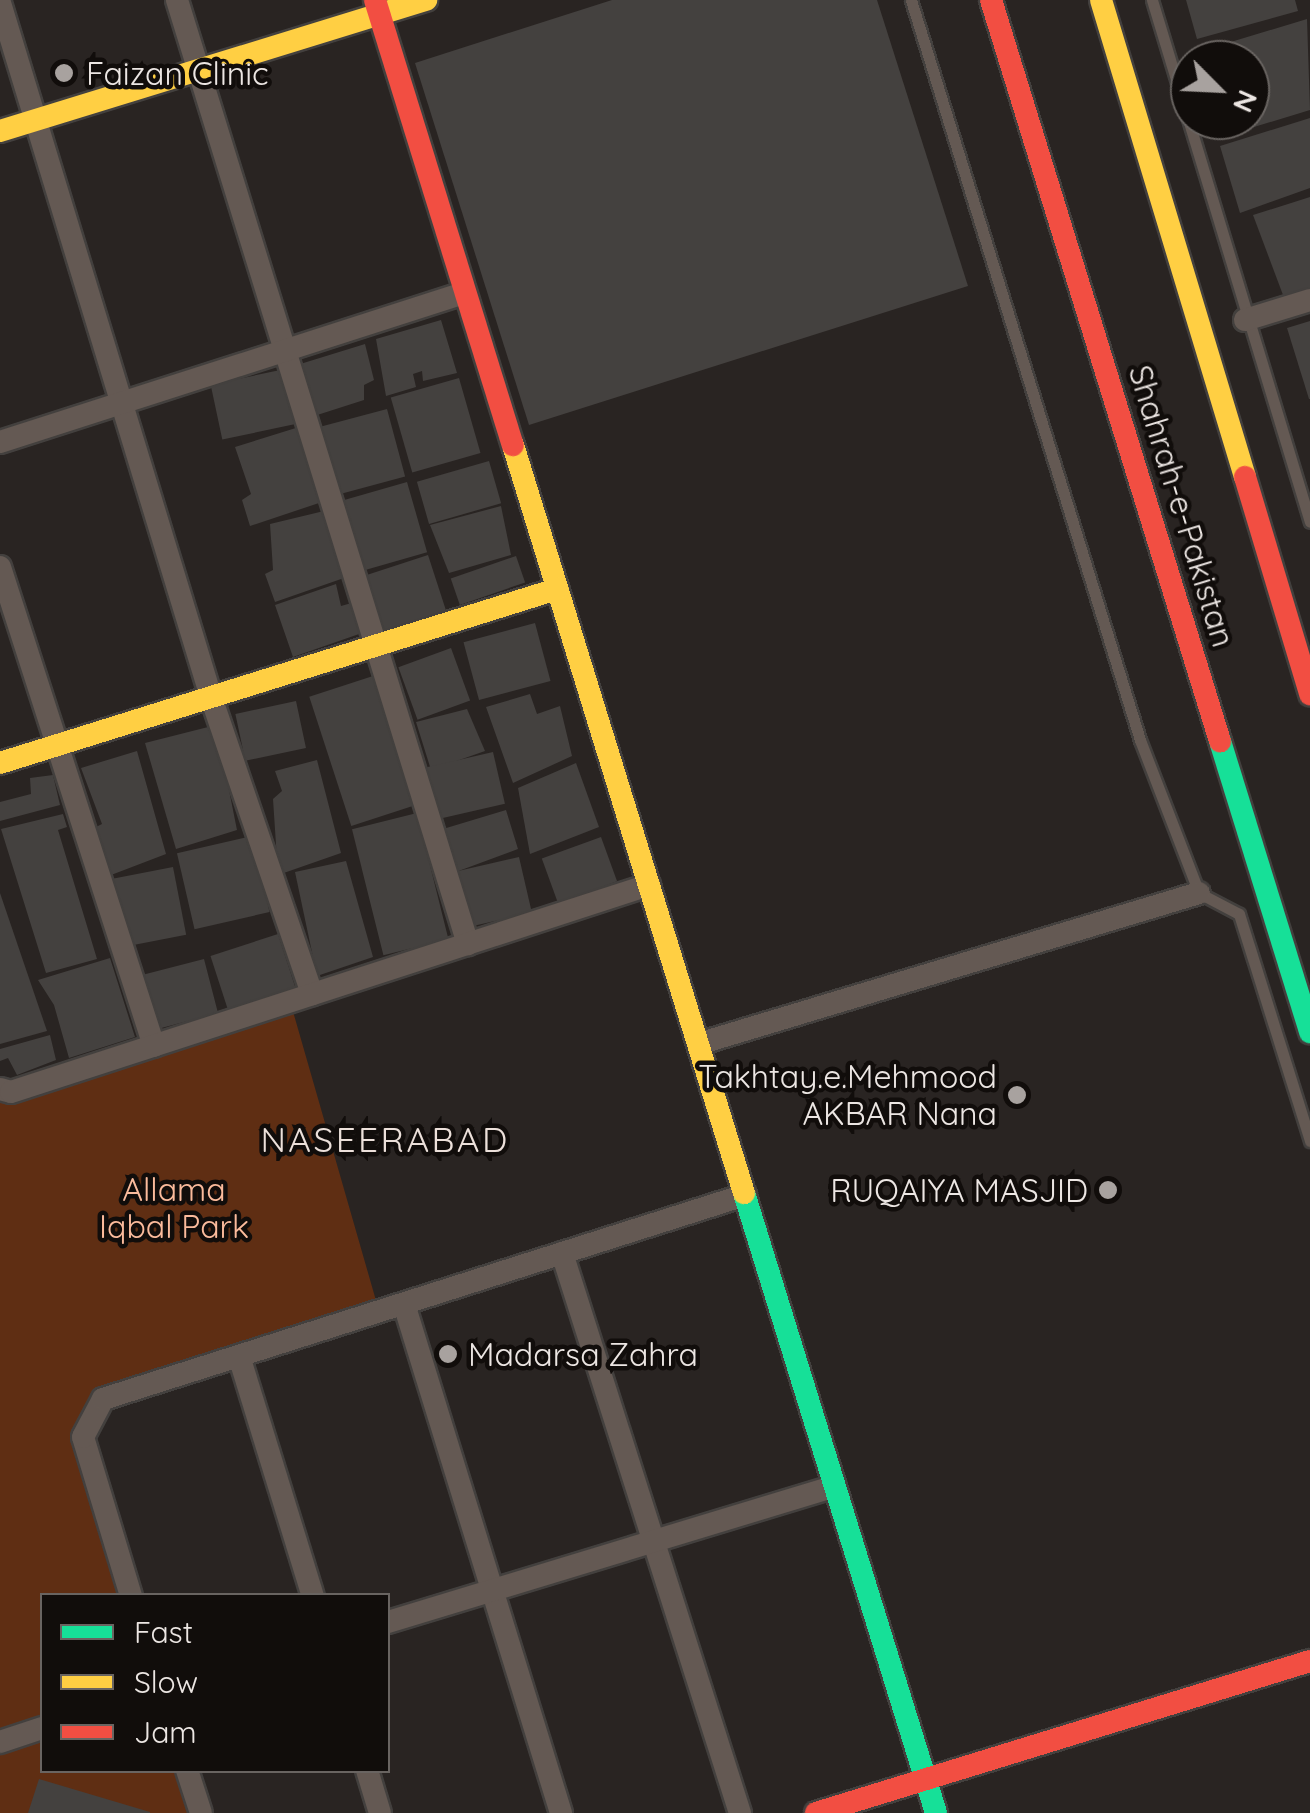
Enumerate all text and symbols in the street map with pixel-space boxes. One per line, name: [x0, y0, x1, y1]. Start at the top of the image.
north arrow: [1170, 40, 1270, 140]
place label: Faizan Clinic: [86, 54, 269, 92]
marker: Faizan Clinic: [51, 60, 77, 86]
text: N: [1226, 85, 1266, 118]
street label: Shahrah-e-Pakistan: [1121, 361, 1243, 651]
place label: Takhtay.e.Mehmood AKBAR Nana: [698, 1058, 997, 1133]
marker: Takhtay.e.Mehmood AKBAR Nana: [1006, 1084, 1028, 1106]
district label: NASEERABAD: [260, 1118, 510, 1160]
park label: Allama Iqbal Park: [99, 1171, 249, 1246]
place label: RUQAIYA MASJID: [830, 1171, 1088, 1209]
marker: RUQAIYA MASJID: [1097, 1179, 1119, 1201]
place label: Madarsa Zahra: [468, 1335, 698, 1373]
marker: Madarsa Zahra: [437, 1343, 459, 1365]
legend: [40, 1593, 390, 1773]
text: Fast: [134, 1613, 193, 1651]
text: Slow: [134, 1663, 198, 1701]
text: Jam: [134, 1713, 197, 1751]

